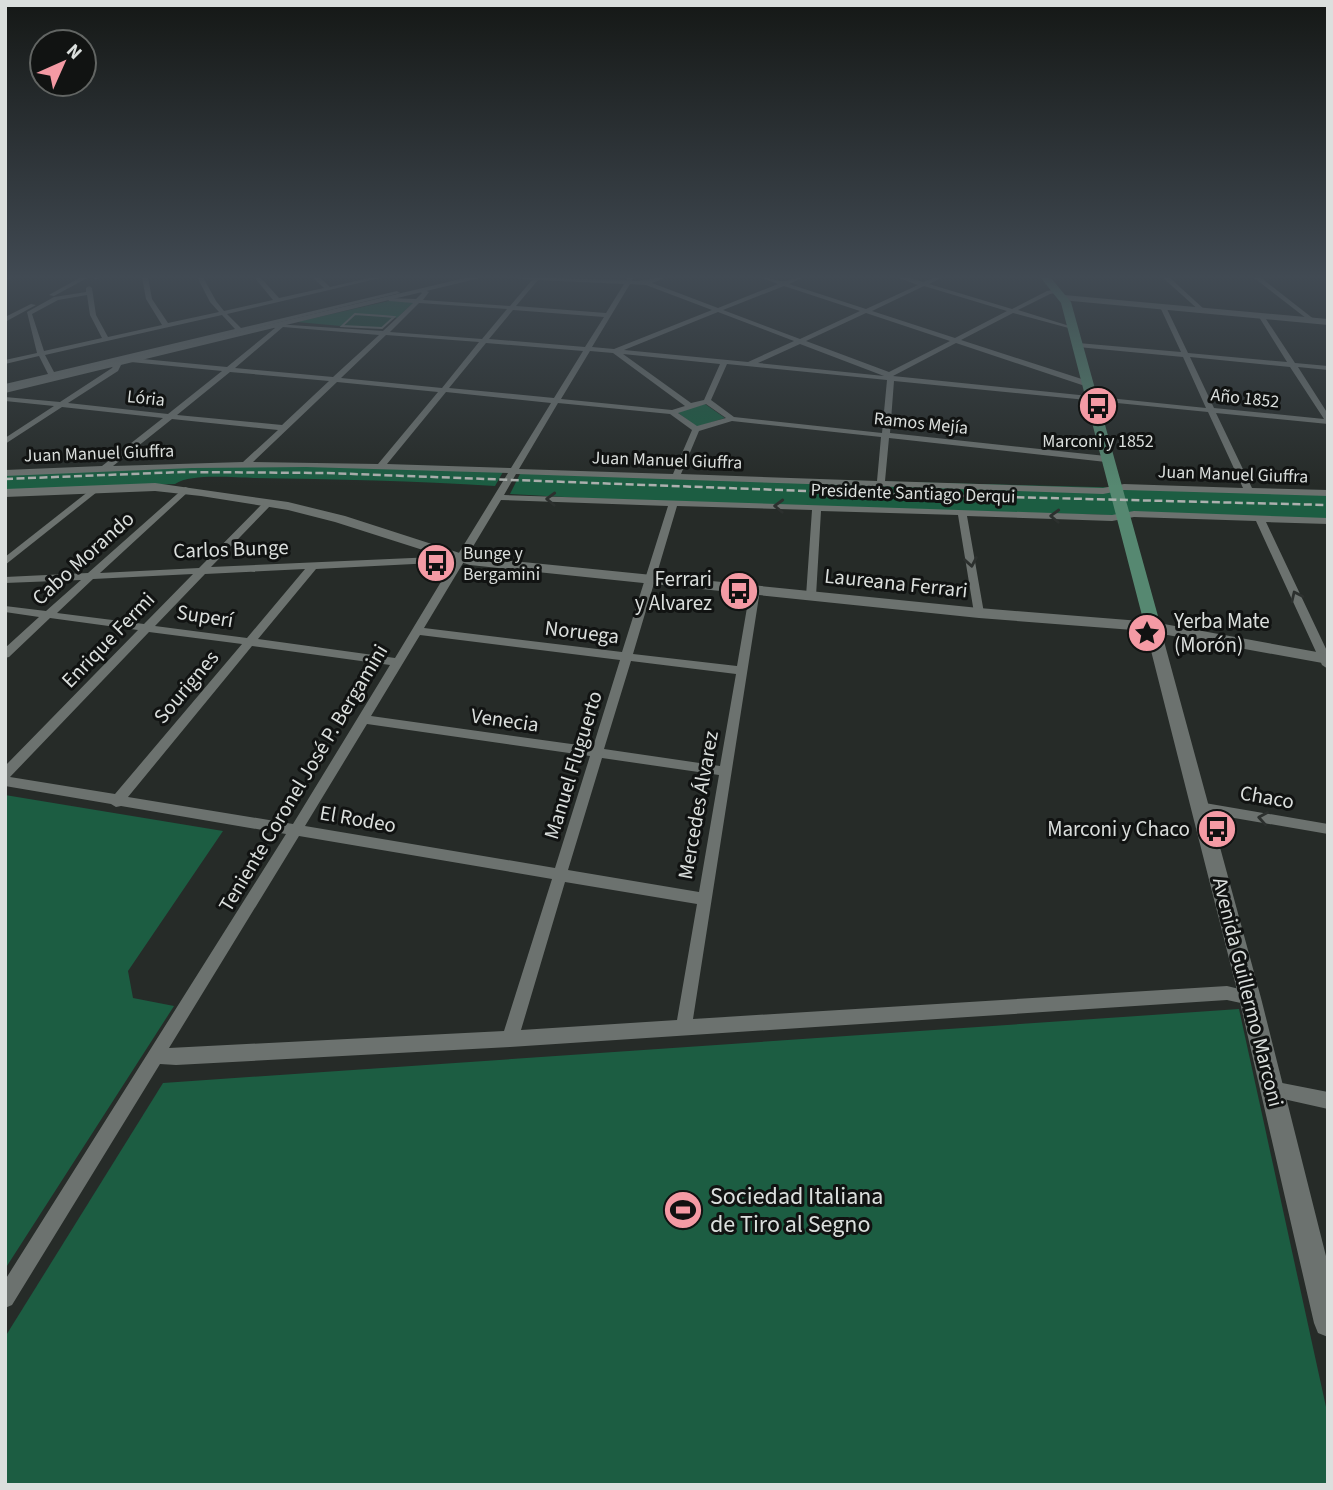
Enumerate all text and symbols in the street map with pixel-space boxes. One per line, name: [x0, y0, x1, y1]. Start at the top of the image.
north arrow: [28, 28, 98, 98]
text: N: [60, 38, 88, 66]
street label: Año 1852: [1209, 382, 1280, 415]
street label: Lória: [126, 384, 166, 413]
bus stop icon: Marconi y 1852: [1077, 385, 1119, 427]
street label: Ramos Mejía: [872, 406, 969, 441]
place label: Marconi y 1852: [1042, 429, 1154, 454]
street label: Juan Manuel Giuffra: [23, 438, 175, 469]
street label: Juan Manuel Giuffra: [591, 445, 743, 476]
street label: Juan Manuel Giuffra: [1157, 459, 1309, 490]
street label: Presidente Santiago Derqui: [810, 477, 1016, 510]
one-way arrow: [546, 491, 557, 506]
one-way arrow: [773, 499, 784, 514]
street label: Cabo Morando: [25, 504, 141, 612]
one-way arrow: [1049, 508, 1060, 523]
street label: Carlos Bunge: [173, 532, 289, 566]
place label: Bunge y Bergamini: [463, 541, 540, 587]
bus stop icon: Bunge y Bergamini: [415, 542, 457, 584]
one-way arrow: [963, 556, 978, 568]
street label: Laureana Ferrari: [823, 561, 969, 605]
place label: Ferrari y Alvarez: [635, 564, 712, 618]
bus stop icon: Ferrari y Alvarez: [718, 570, 760, 612]
street label: Enrique Fermi: [54, 585, 162, 695]
one-way arrow: [1290, 591, 1304, 603]
street label: Superí: [174, 597, 236, 635]
place label: Yerba Mate (Morón): [1173, 606, 1270, 660]
place icon: Yerba Mate (Morón): [1126, 612, 1168, 654]
street label: Noruega: [543, 613, 621, 651]
street label: Teniente Coronel José P. Bergamini: [211, 639, 395, 917]
street label: Sourignes: [146, 644, 226, 730]
street label: Manuel Fluguerto: [536, 687, 610, 843]
street label: Venecia: [469, 700, 541, 740]
street label: Mercedes Álvarez: [670, 728, 726, 882]
street label: Chaco: [1238, 777, 1296, 817]
street label: El Rodeo: [317, 798, 399, 840]
bus stop icon: Marconi y Chaco: [1196, 808, 1238, 850]
one-way arrow: [1257, 811, 1269, 826]
place label: Marconi y Chaco: [1047, 814, 1190, 844]
street label: Avenida Guillermo Marconi: [1205, 874, 1291, 1110]
place label: Sociedad Italiana de Tiro al Segno: [710, 1179, 883, 1242]
sports icon: Sociedad Italiana de Tiro al Segno: [662, 1189, 704, 1231]

